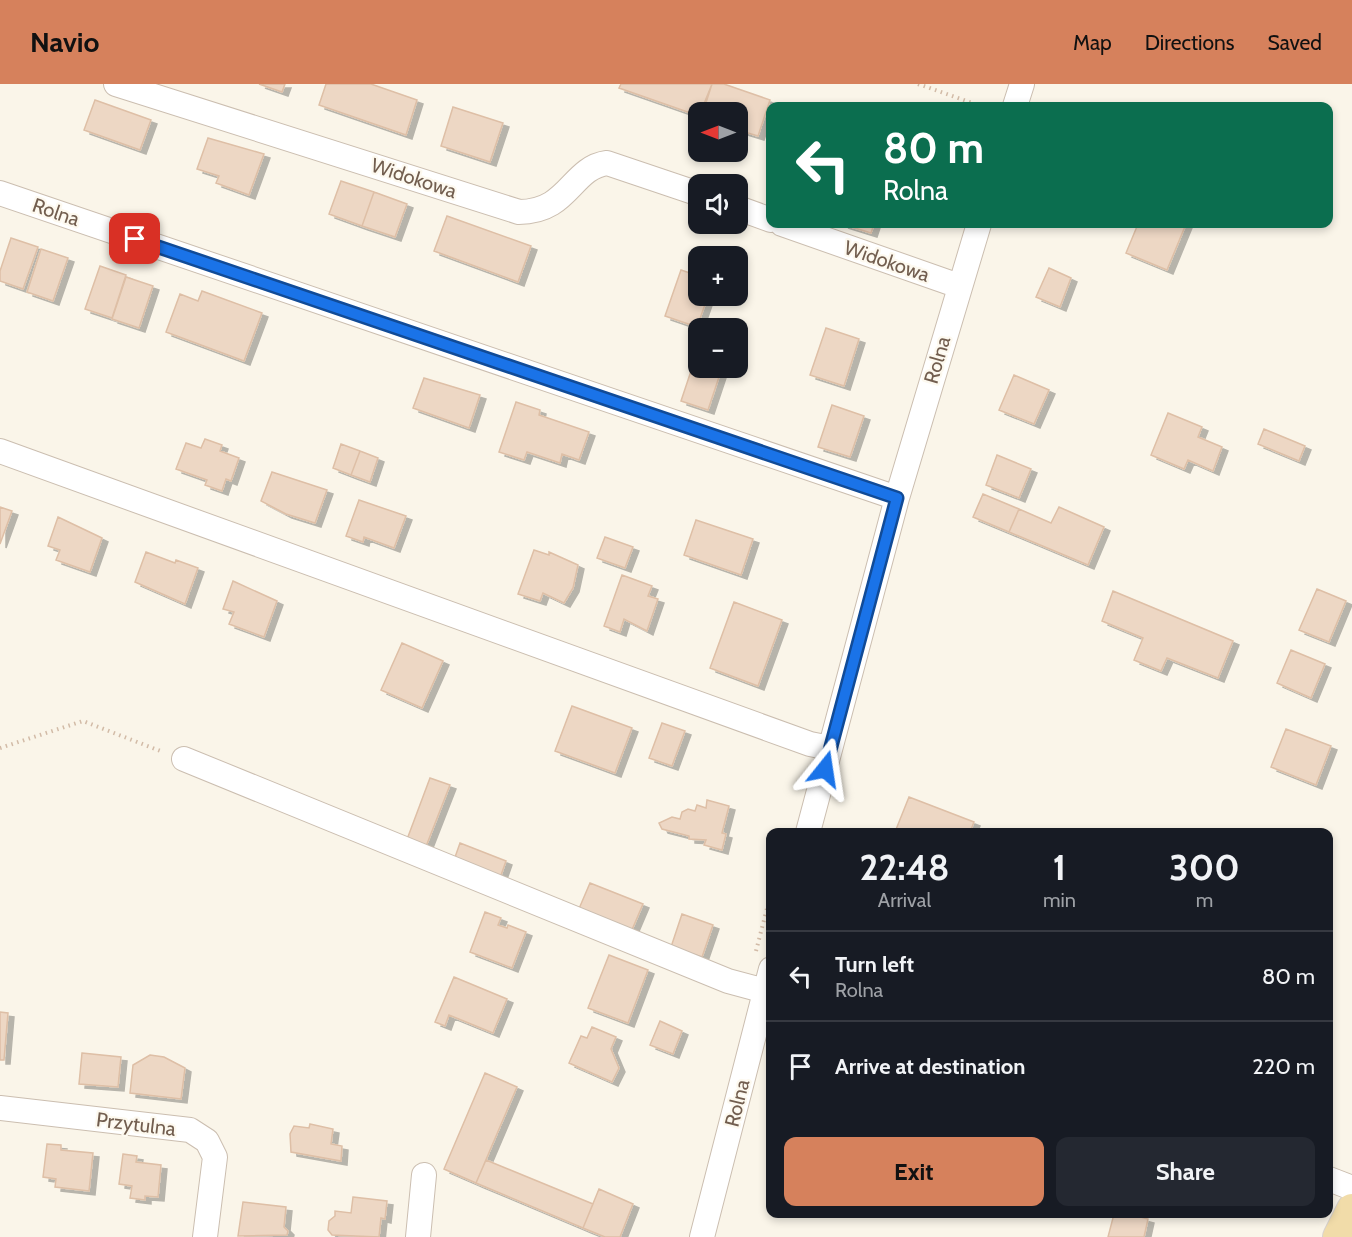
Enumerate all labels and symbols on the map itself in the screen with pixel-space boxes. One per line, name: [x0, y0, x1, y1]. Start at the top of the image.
north arrow: [688, 102, 748, 162]
street label: Widokowa: [368, 153, 460, 203]
street label: Rolna: [29, 193, 83, 231]
pin: [109, 213, 160, 264]
street label: Widokowa: [841, 235, 933, 287]
street label: Rolna: [919, 333, 955, 386]
position arrow: [793, 737, 857, 801]
street label: Rolna: [720, 1076, 755, 1129]
street label: Przytulna: [95, 1107, 177, 1141]

